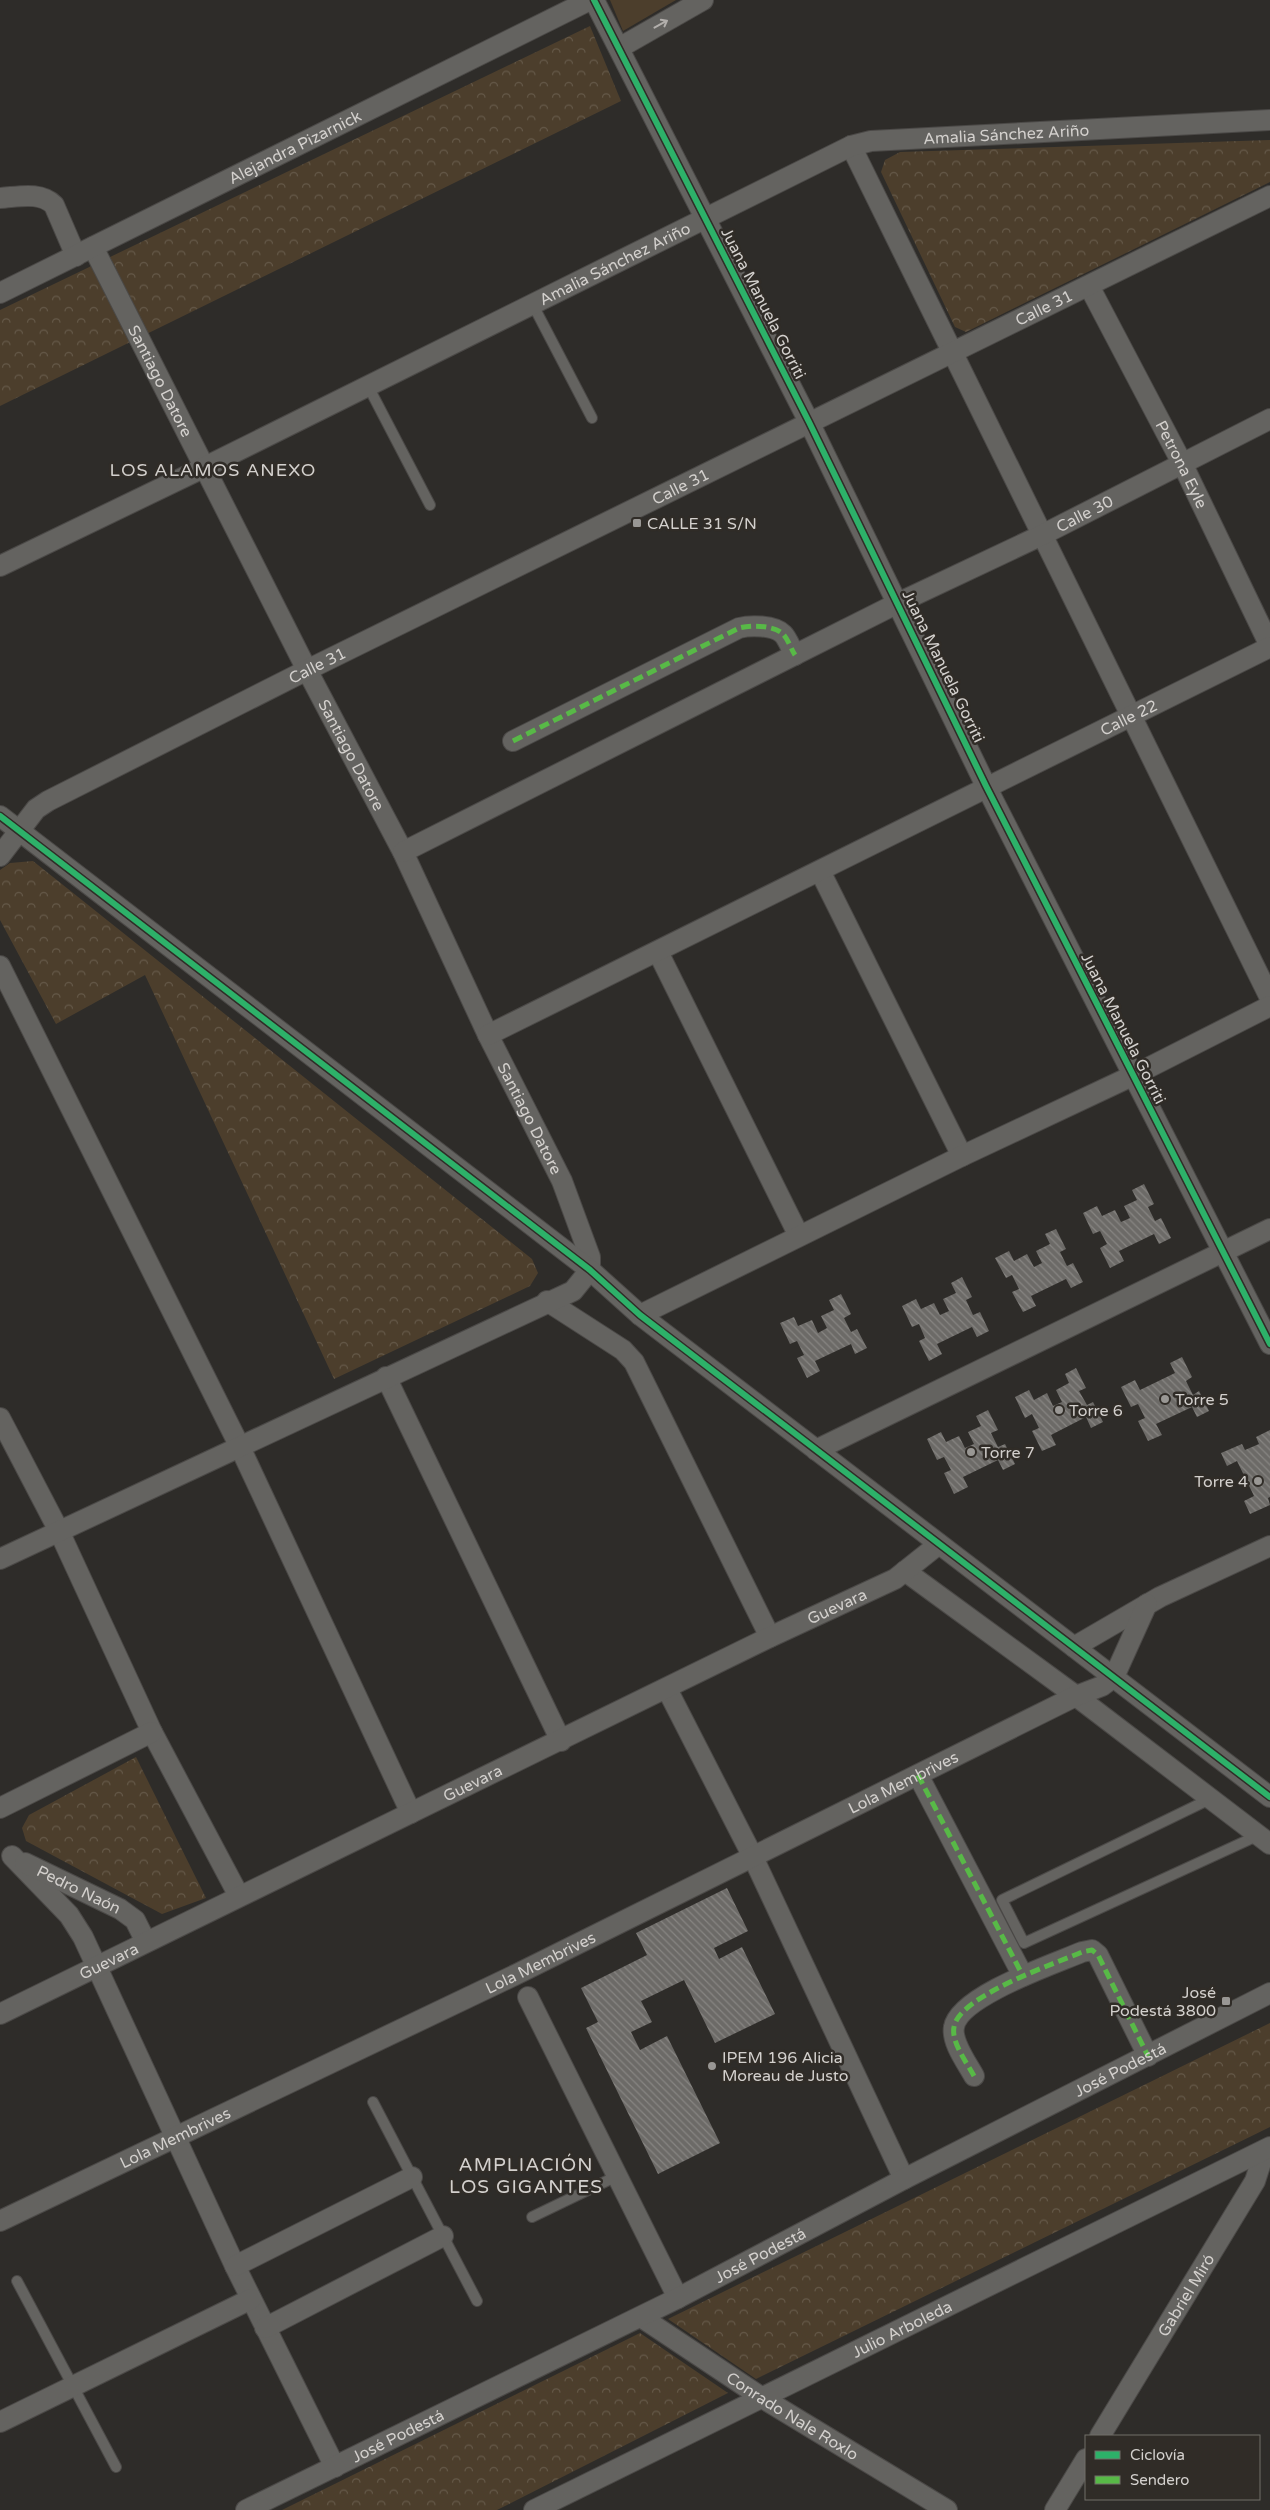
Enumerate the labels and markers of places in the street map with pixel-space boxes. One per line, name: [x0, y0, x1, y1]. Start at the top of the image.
place label: CALLE 31 S/N: [647, 514, 757, 534]
marker: CALLE 31 S/N: [631, 517, 643, 529]
place label: Torre 5: [1175, 1390, 1229, 1410]
marker: Torre 5: [1159, 1393, 1171, 1405]
place label: Torre 6: [1069, 1401, 1123, 1421]
marker: Torre 6: [1053, 1404, 1065, 1416]
place label: Torre 7: [981, 1443, 1035, 1463]
marker: Torre 7: [965, 1446, 977, 1458]
place label: Torre 4: [1194, 1472, 1248, 1492]
marker: Torre 4: [1252, 1475, 1264, 1487]
place label: José Podestá 3800: [1110, 1983, 1216, 2021]
marker: José Podestá 3800: [1220, 1995, 1232, 2007]
place label: IPEM 196 Alicia Moreau de Justo: [722, 2048, 849, 2086]
marker: IPEM 196 Alicia Moreau de Justo: [706, 2060, 718, 2072]

